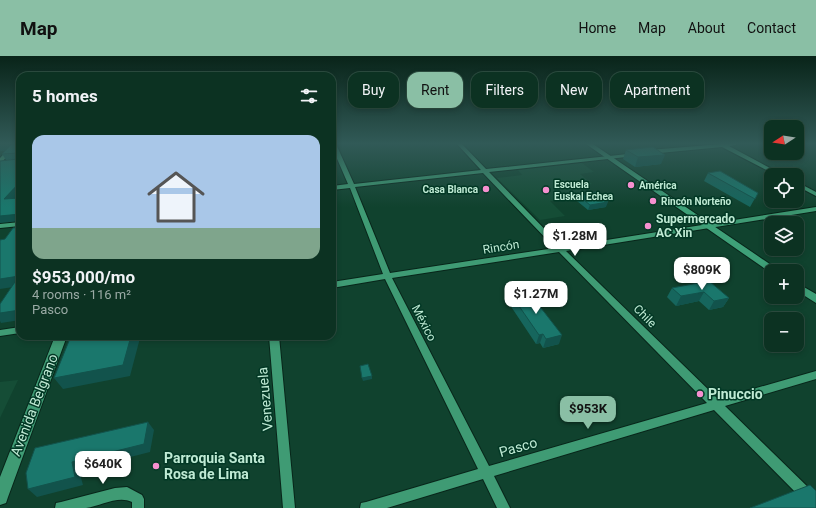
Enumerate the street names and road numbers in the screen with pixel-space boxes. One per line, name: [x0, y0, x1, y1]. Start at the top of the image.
street label: Rincón: [482, 237, 520, 257]
street label: Chile: [631, 302, 659, 330]
street label: México: [409, 303, 439, 344]
street label: Avenida Belgrano: [7, 352, 61, 458]
street label: Venezuela: [254, 366, 276, 432]
street label: Pasco: [497, 434, 539, 460]

